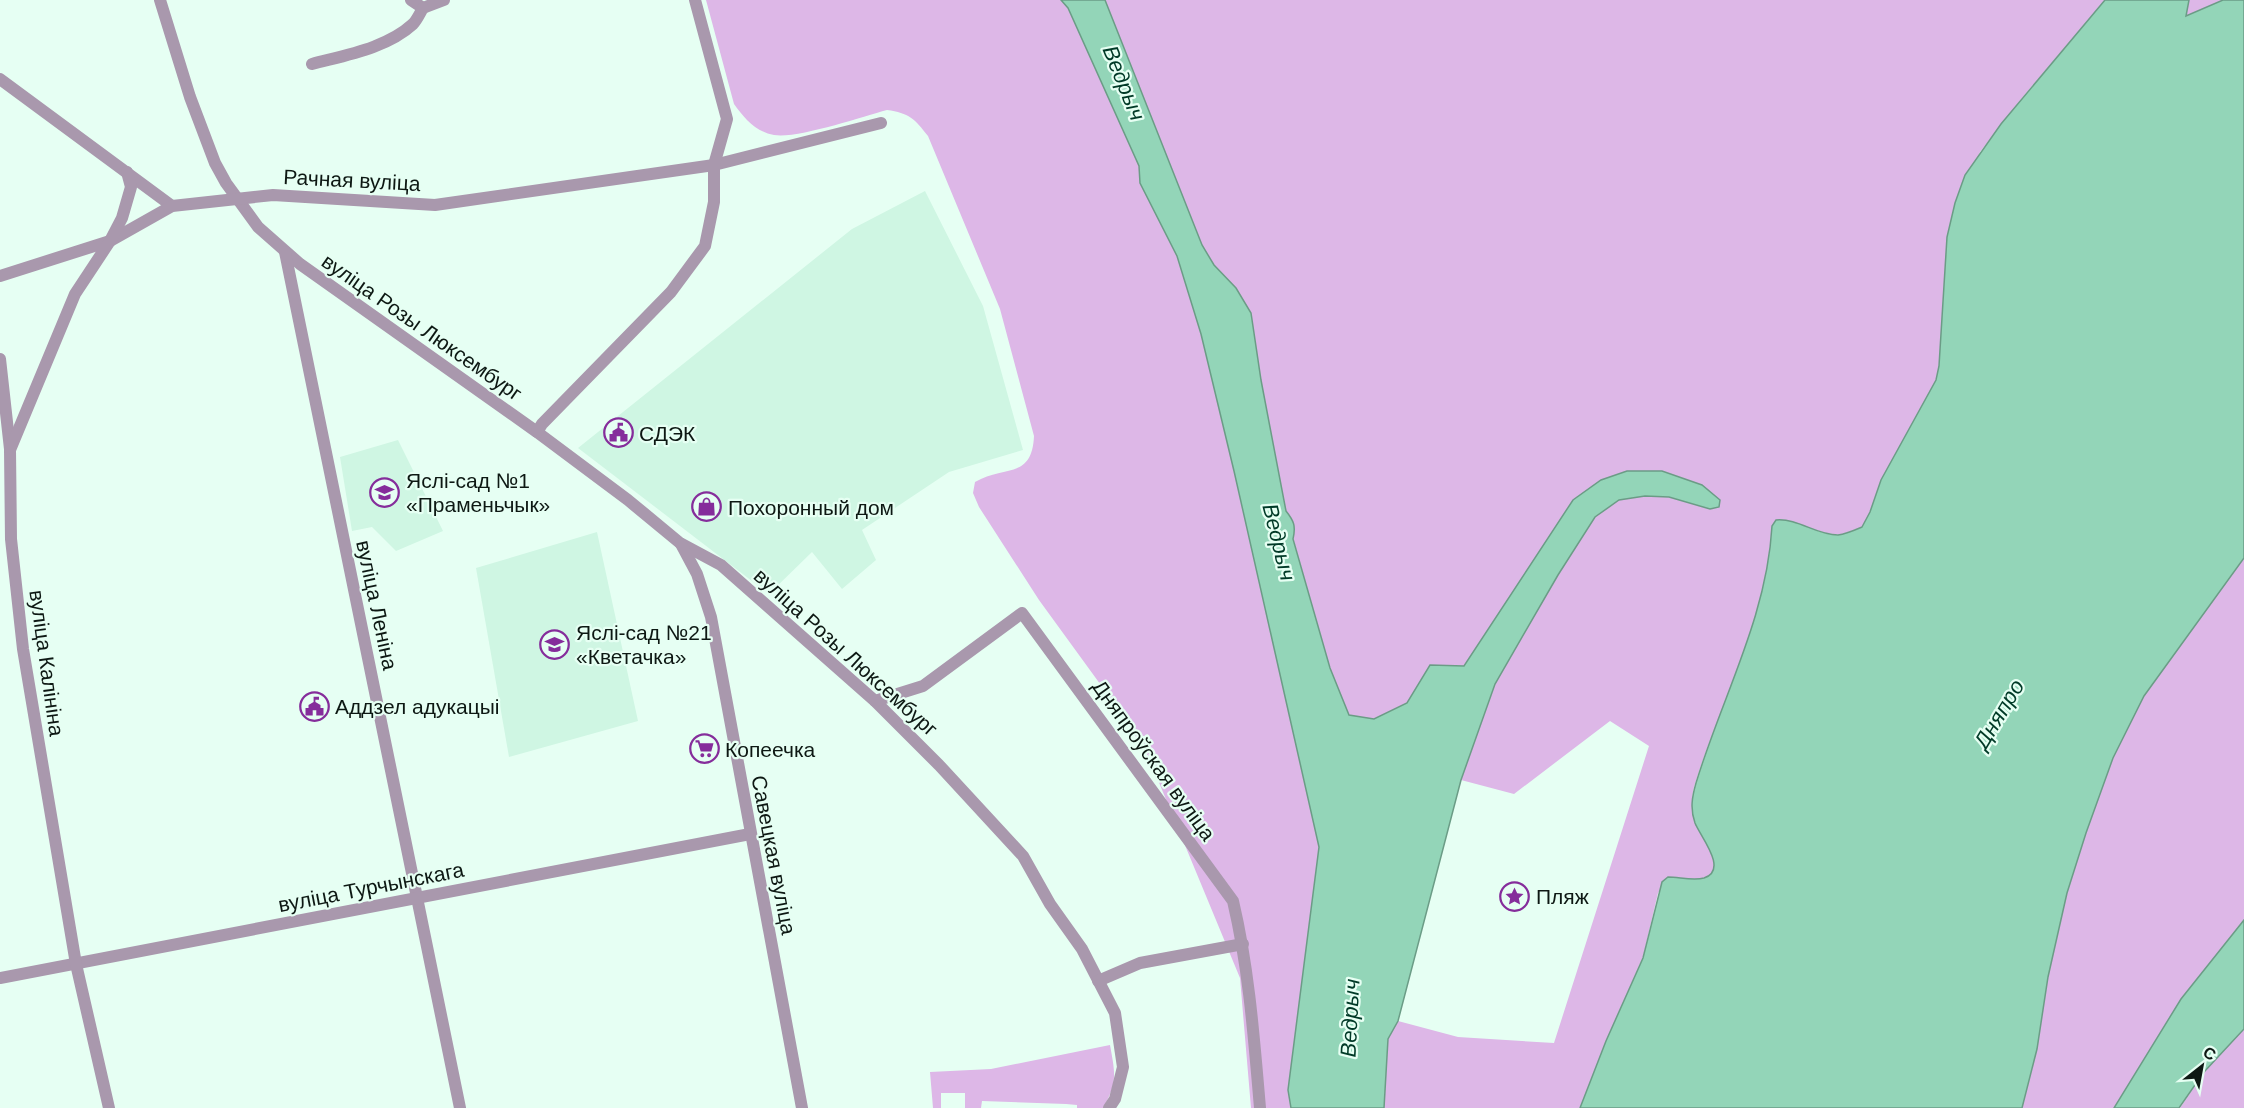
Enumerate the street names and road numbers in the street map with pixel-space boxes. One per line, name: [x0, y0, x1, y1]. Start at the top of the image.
street label: Рачная вуліца: [283, 165, 421, 195]
street label: вуліца Розы Люксембург: [318, 249, 527, 405]
street label: вуліца Леніна: [352, 538, 402, 672]
street label: вуліца Розы Люксембург: [750, 564, 943, 741]
street label: вуліца Калініна: [25, 588, 69, 738]
street label: Дняпроўская вуліца: [1088, 675, 1220, 845]
street label: Савецкая вуліца: [747, 773, 801, 937]
street label: вуліца Турчынскага: [276, 858, 466, 916]

